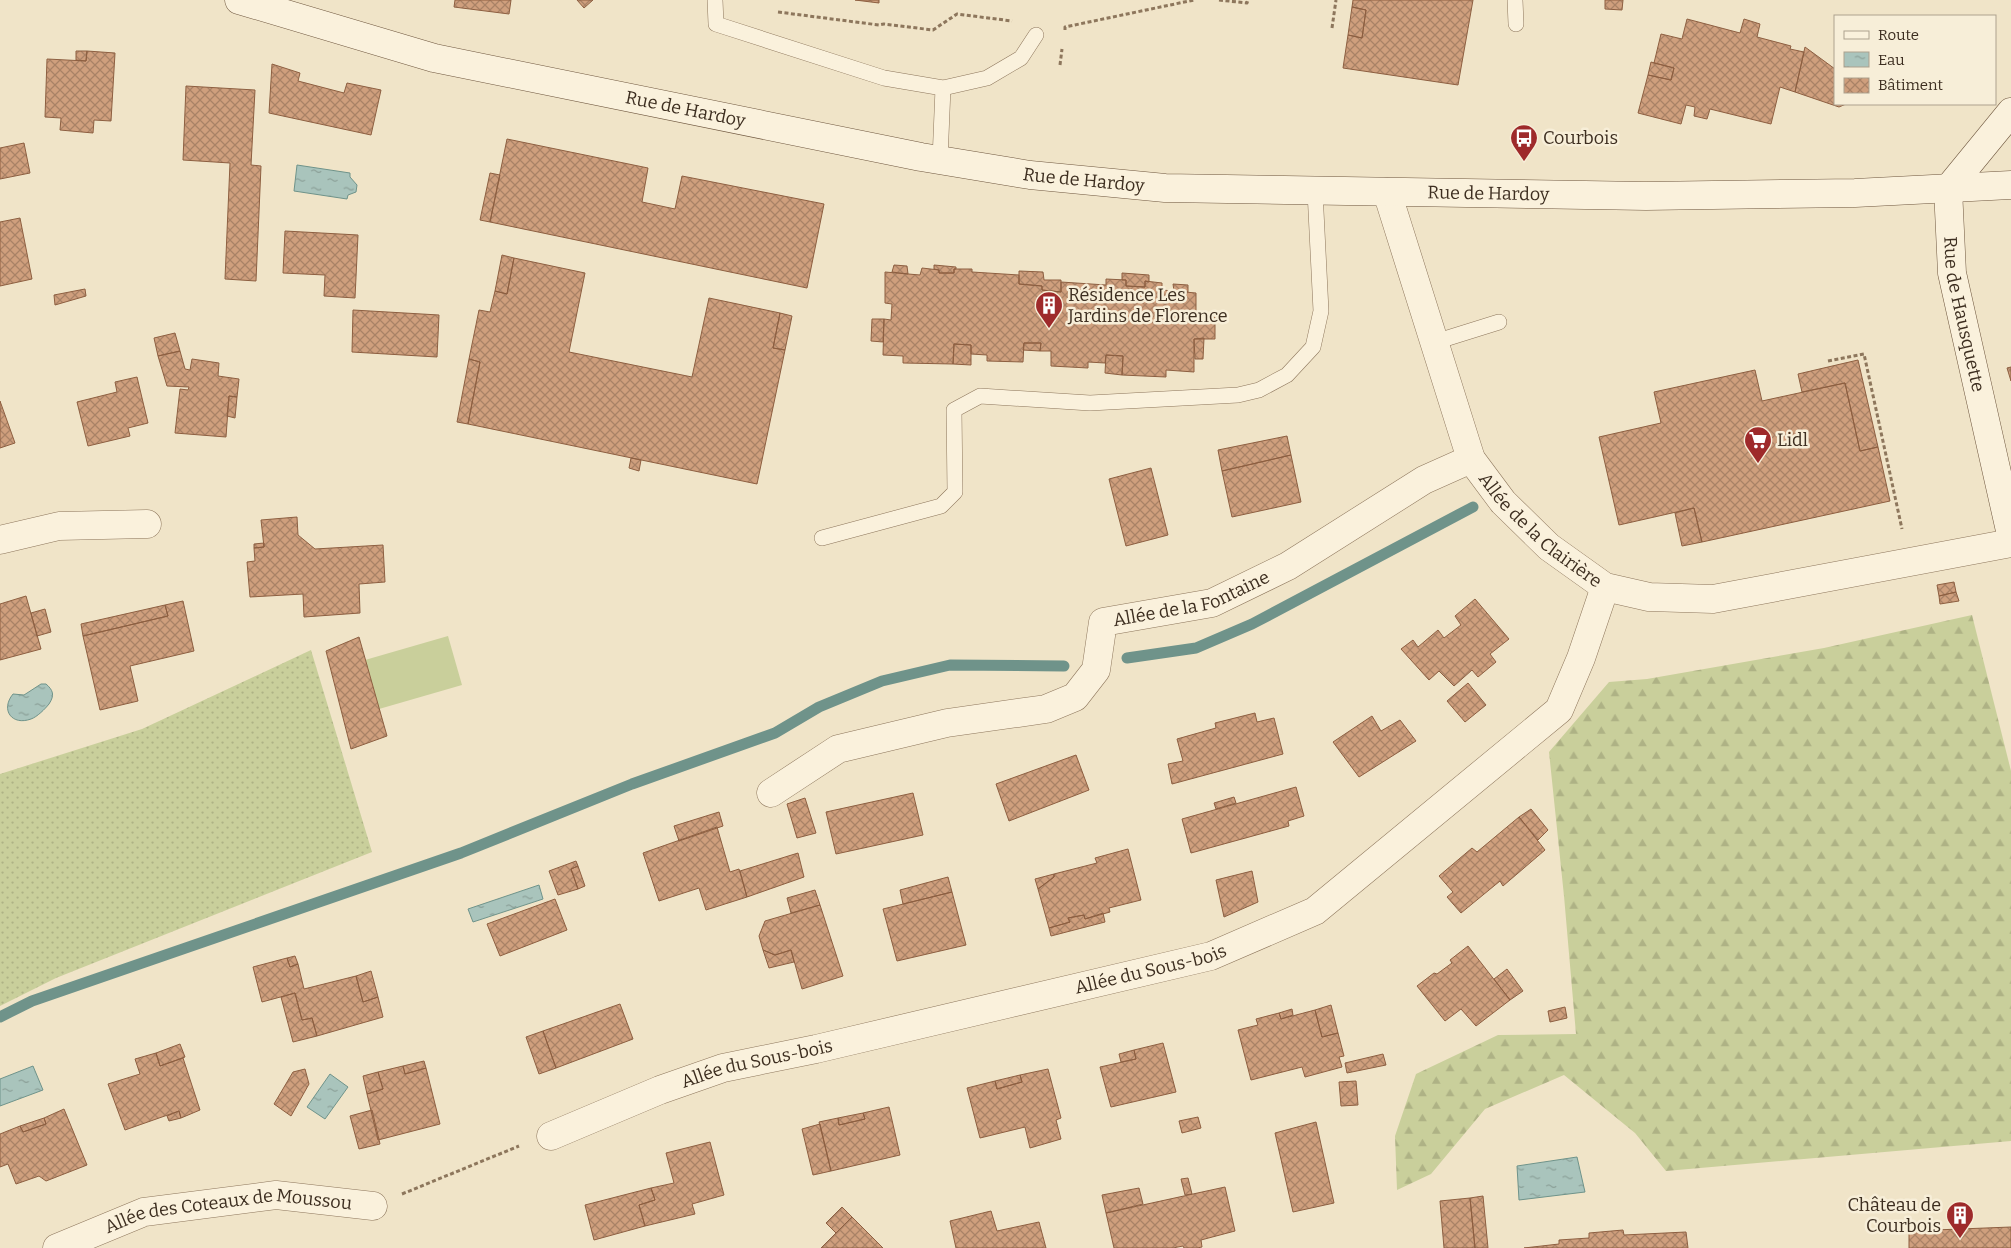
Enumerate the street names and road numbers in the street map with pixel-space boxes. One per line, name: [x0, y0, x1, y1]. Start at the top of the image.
street label: Rue de Hardoy: [623, 86, 748, 132]
street label: Rue de Hardoy: [1021, 163, 1146, 197]
street label: Rue de Hardoy: [1427, 181, 1550, 205]
street label: Rue de Hausquette: [1939, 236, 1989, 394]
street label: Allée de la Clairière: [1474, 468, 1606, 592]
street label: Allée de la Fontaine: [1111, 566, 1273, 631]
street label: Allée du Sous-bois: [1073, 940, 1230, 999]
street label: Allée du Sous-bois: [678, 1034, 835, 1093]
street label: Allée des Coteaux de Moussou: [101, 1184, 353, 1238]

